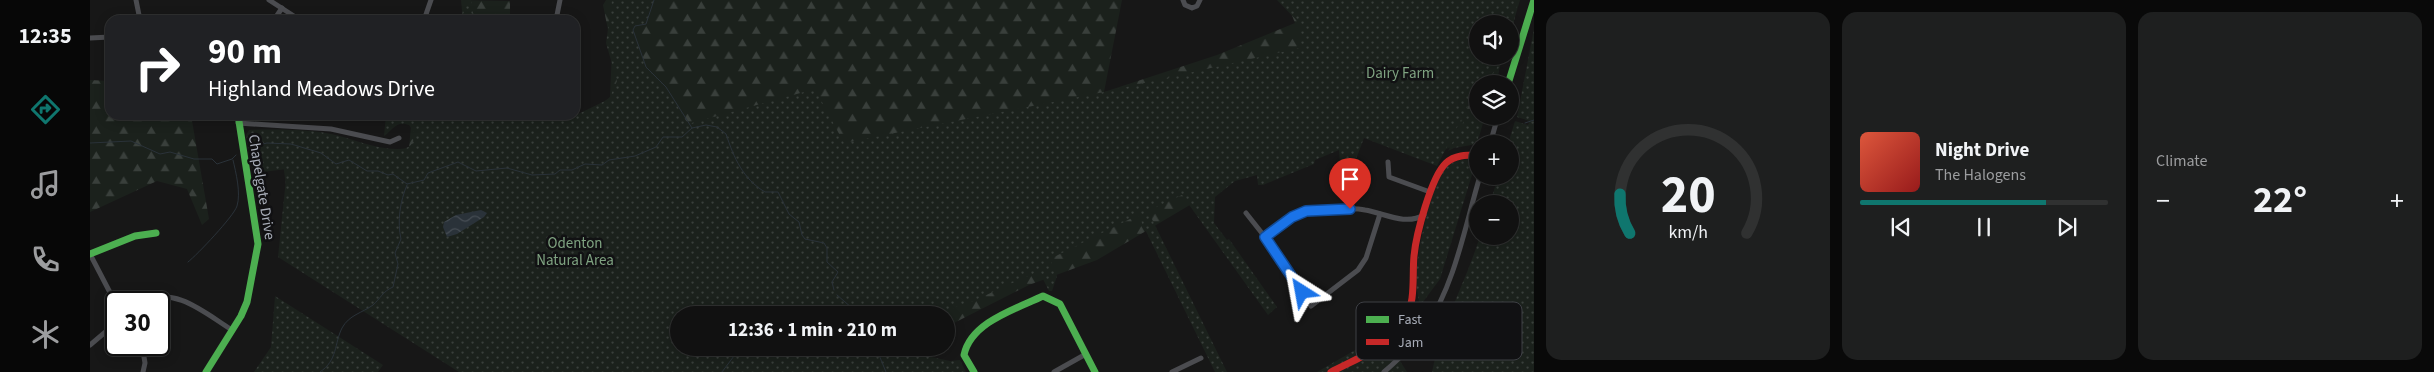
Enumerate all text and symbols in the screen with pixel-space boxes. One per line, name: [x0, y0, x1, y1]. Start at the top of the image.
map controls: [1469, 15, 1519, 245]
button: sound: [1469, 15, 1519, 65]
text: 12:35: [18, 20, 72, 52]
text: 90 m: [208, 27, 282, 77]
icon: right: [125, 35, 190, 100]
park label: Dairy Farm: [1366, 63, 1434, 84]
text: Highland Meadows Drive: [208, 73, 435, 105]
button: layers: [1469, 75, 1519, 125]
icon: directions: [28, 92, 63, 127]
street label: Chapelgate Drive: [243, 133, 280, 241]
button: +: [1469, 135, 1519, 185]
text: Night Drive: [1935, 137, 2029, 164]
text: Climate: [2156, 150, 2207, 172]
pin: [1329, 158, 1371, 209]
text: 20: [1661, 159, 1715, 233]
text: The Halogens: [1935, 164, 2026, 186]
icon: arrive: [1336, 165, 1364, 193]
icon: music: [28, 167, 63, 202]
text: 22°: [2253, 173, 2307, 227]
text: −: [2156, 181, 2170, 221]
text: +: [2390, 181, 2404, 221]
button: −: [1469, 195, 1519, 245]
icon: previous: [1887, 213, 1915, 241]
icon: pause: [1970, 213, 1998, 241]
icon: next: [2053, 213, 2081, 241]
text: km/h: [1668, 220, 1708, 245]
park label: Odenton Natural Area: [536, 233, 614, 271]
icon: phone: [28, 242, 63, 277]
position arrow: [1275, 265, 1327, 317]
speed limit sign: 30: [105, 291, 170, 356]
legend: [1356, 302, 1522, 360]
text: Fast: [1398, 310, 1422, 330]
icon: climate: [28, 317, 63, 352]
text: 12:36 · 1 min · 210 m: [728, 317, 897, 344]
text: Jam: [1398, 333, 1423, 353]

